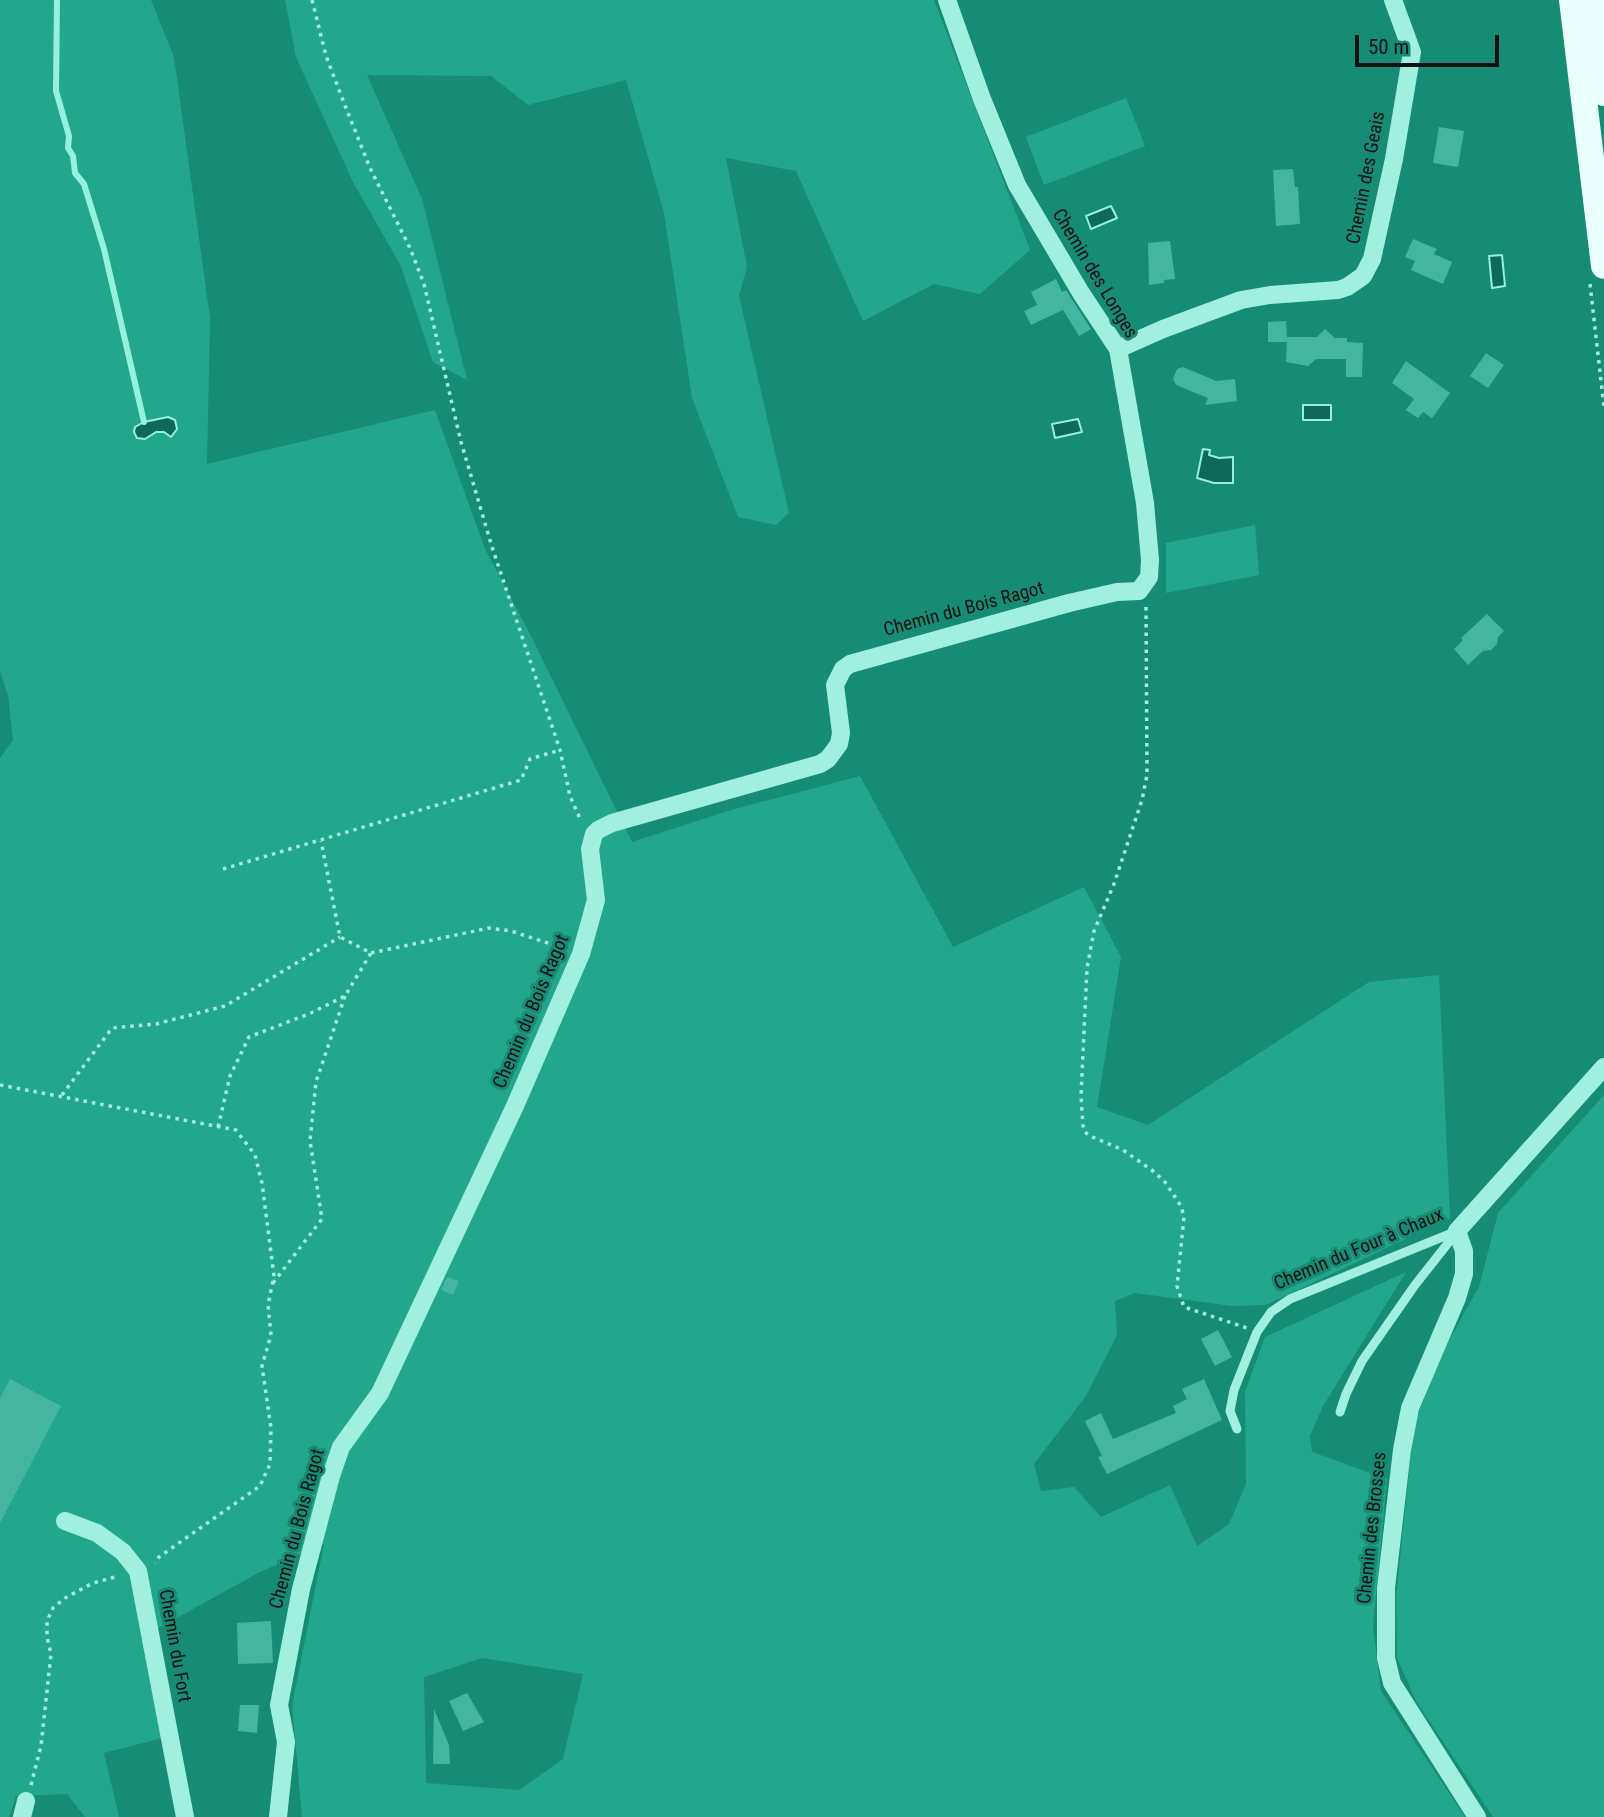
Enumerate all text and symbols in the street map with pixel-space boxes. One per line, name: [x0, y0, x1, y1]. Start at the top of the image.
scale bar: [1359, 21, 1502, 65]
text: 50 m: [1368, 35, 1409, 59]
street label: Chemin des Geais: [1343, 110, 1391, 246]
street label: Chemin des Longes: [1046, 205, 1142, 343]
street label: Chemin du Bois Ragot: [881, 578, 1047, 642]
street label: Chemin du Bois Ragot: [489, 932, 575, 1092]
street label: Chemin du Four à Chaux: [1271, 1204, 1447, 1296]
street label: Chemin du Bois Ragot: [266, 1446, 330, 1612]
street label: Chemin des Brosses: [1354, 1451, 1392, 1605]
street label: Chemin du Fort: [153, 1588, 195, 1704]

